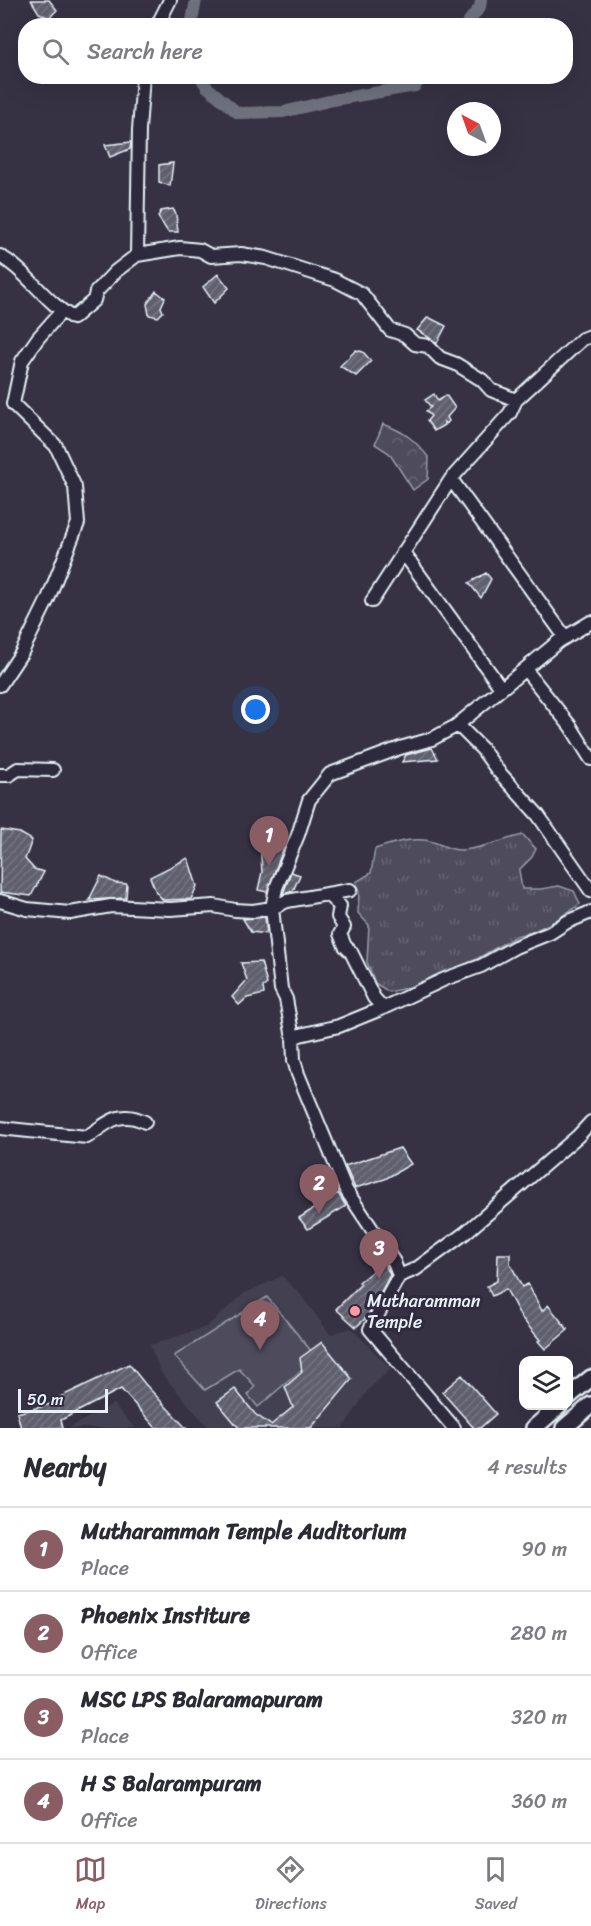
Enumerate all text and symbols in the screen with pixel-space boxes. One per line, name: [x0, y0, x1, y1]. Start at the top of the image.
search box: [18, 18, 573, 84]
text: Search here: [87, 32, 203, 71]
icon: search: [39, 35, 72, 68]
north arrow: [447, 102, 501, 156]
your location: [241, 695, 270, 724]
pin: 1: [250, 816, 288, 866]
pin: 2: [300, 1164, 338, 1214]
pin: 3: [360, 1230, 398, 1279]
place label: Mutharamman Temple: [367, 1285, 481, 1338]
pin: 4: [240, 1300, 280, 1350]
marker: Mutharamman Temple: [348, 1304, 362, 1318]
map controls: [519, 1356, 573, 1410]
button: layers: [519, 1356, 573, 1410]
text: 50 m: [27, 1385, 63, 1414]
scale bar: [18, 1386, 108, 1414]
text: Nearby: [24, 1444, 106, 1490]
text: 4 results: [487, 1450, 567, 1485]
text: Mutharamman Temple Auditorium: [81, 1512, 406, 1551]
text: 1: [39, 1532, 48, 1567]
text: 90 m: [522, 1532, 567, 1567]
text: Place: [81, 1551, 129, 1586]
text: Phoenix Institure: [81, 1596, 250, 1635]
text: 2: [38, 1616, 49, 1651]
text: 280 m: [510, 1616, 567, 1651]
text: Office: [81, 1635, 137, 1670]
text: MSC LPS Balaramapuram: [81, 1680, 323, 1719]
text: 3: [38, 1700, 49, 1735]
text: 320 m: [511, 1700, 567, 1735]
text: Place: [81, 1719, 129, 1754]
text: H S Balarampuram: [81, 1764, 262, 1803]
text: 4: [37, 1784, 50, 1819]
text: 360 m: [511, 1784, 567, 1819]
text: Office: [81, 1803, 137, 1838]
tab: Map: [74, 1853, 107, 1918]
tab: Directions: [255, 1853, 327, 1918]
tab: Saved: [475, 1853, 517, 1918]

